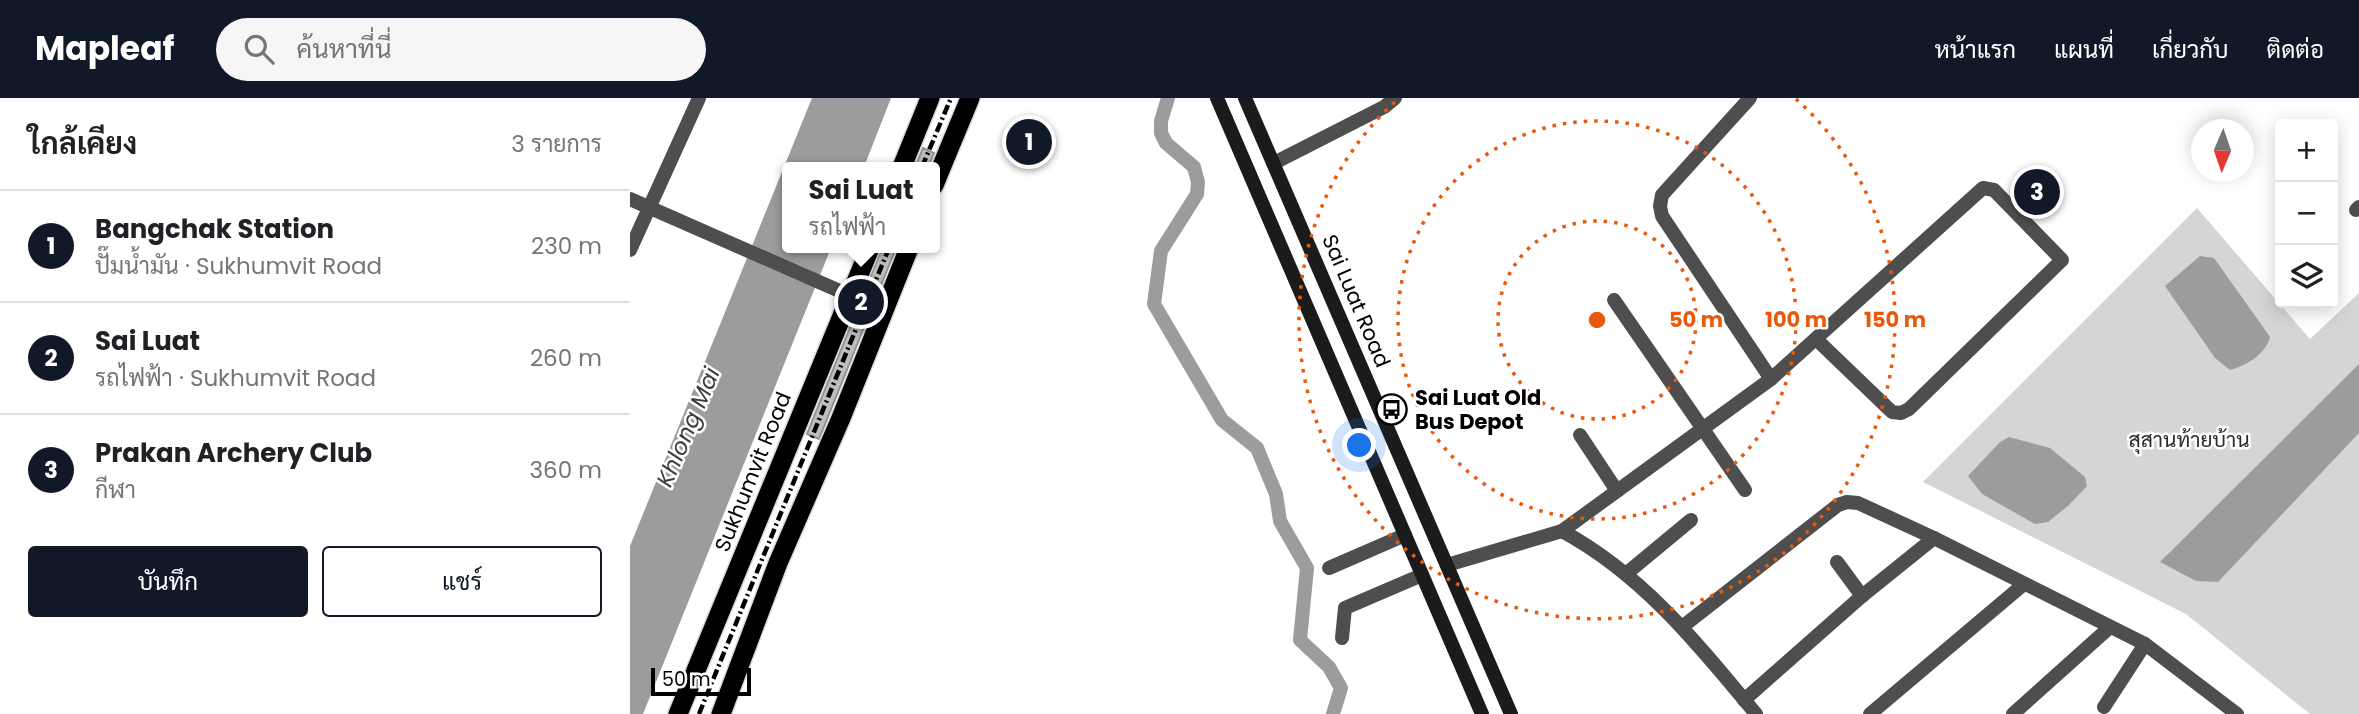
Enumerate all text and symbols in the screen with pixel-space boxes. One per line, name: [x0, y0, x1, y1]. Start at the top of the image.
search box: [216, 18, 706, 81]
text: Mapleaf: [35, 25, 174, 72]
icon: search: [240, 30, 278, 68]
text: ค้นหาที่นี่: [296, 31, 392, 67]
text: หน้าแรก: [1935, 33, 2016, 66]
text: แผนที่: [2054, 33, 2114, 66]
text: เกี่ยวกับ: [2152, 33, 2229, 66]
text: ติดต่อ: [2267, 33, 2324, 66]
pin: 1: [1006, 116, 1052, 168]
north arrow: [2191, 119, 2254, 182]
map controls: [2275, 119, 2338, 308]
button: +: [2275, 119, 2338, 182]
text: ใกล้เคียง: [28, 122, 137, 165]
text: 3 รายการ: [511, 128, 602, 160]
popup: [782, 162, 940, 253]
pin: 3: [2014, 166, 2060, 218]
text: Sai Luat: [809, 172, 913, 208]
button: −: [2275, 182, 2338, 245]
text: Bangchak Station: [95, 211, 334, 247]
text: รถไฟฟ้า: [809, 211, 886, 243]
text: 1: [47, 230, 55, 262]
text: 230 m: [531, 230, 602, 262]
street label: Sai Luat Road: [1315, 230, 1398, 372]
button: layers: [2275, 245, 2338, 308]
text: ปั๊มน้ำมัน · Sukhumvit Road: [95, 250, 382, 282]
pin: 2: [838, 276, 884, 328]
text: 50 m: [1669, 305, 1723, 334]
text: 100 m: [1765, 305, 1827, 334]
text: 150 m: [1864, 305, 1926, 334]
centre of rings: [1585, 308, 1609, 332]
text: Sai Luat: [95, 323, 200, 359]
text: 2: [44, 342, 58, 374]
text: 260 m: [530, 342, 602, 374]
text: รถไฟฟ้า · Sukhumvit Road: [95, 362, 376, 394]
water label: Khlong Mai: [648, 362, 728, 492]
place label: Sai Luat Old Bus Depot: [1415, 383, 1541, 436]
street label: Sukhumvit Road: [707, 388, 798, 556]
bus stop icon: Sai Luat Old Bus Depot: [1375, 393, 1409, 427]
park label: สุสานท้ายบ้าน: [2128, 425, 2250, 454]
your location: [1342, 428, 1376, 462]
text: Prakan Archery Club: [95, 435, 372, 471]
text: 3: [44, 454, 58, 486]
text: 360 m: [530, 454, 602, 486]
text: กีฬา: [95, 474, 136, 506]
button: บันทึก: [28, 546, 308, 617]
button: แชร์: [322, 546, 602, 617]
scale bar: [651, 665, 751, 697]
text: 50 m: [662, 666, 711, 693]

